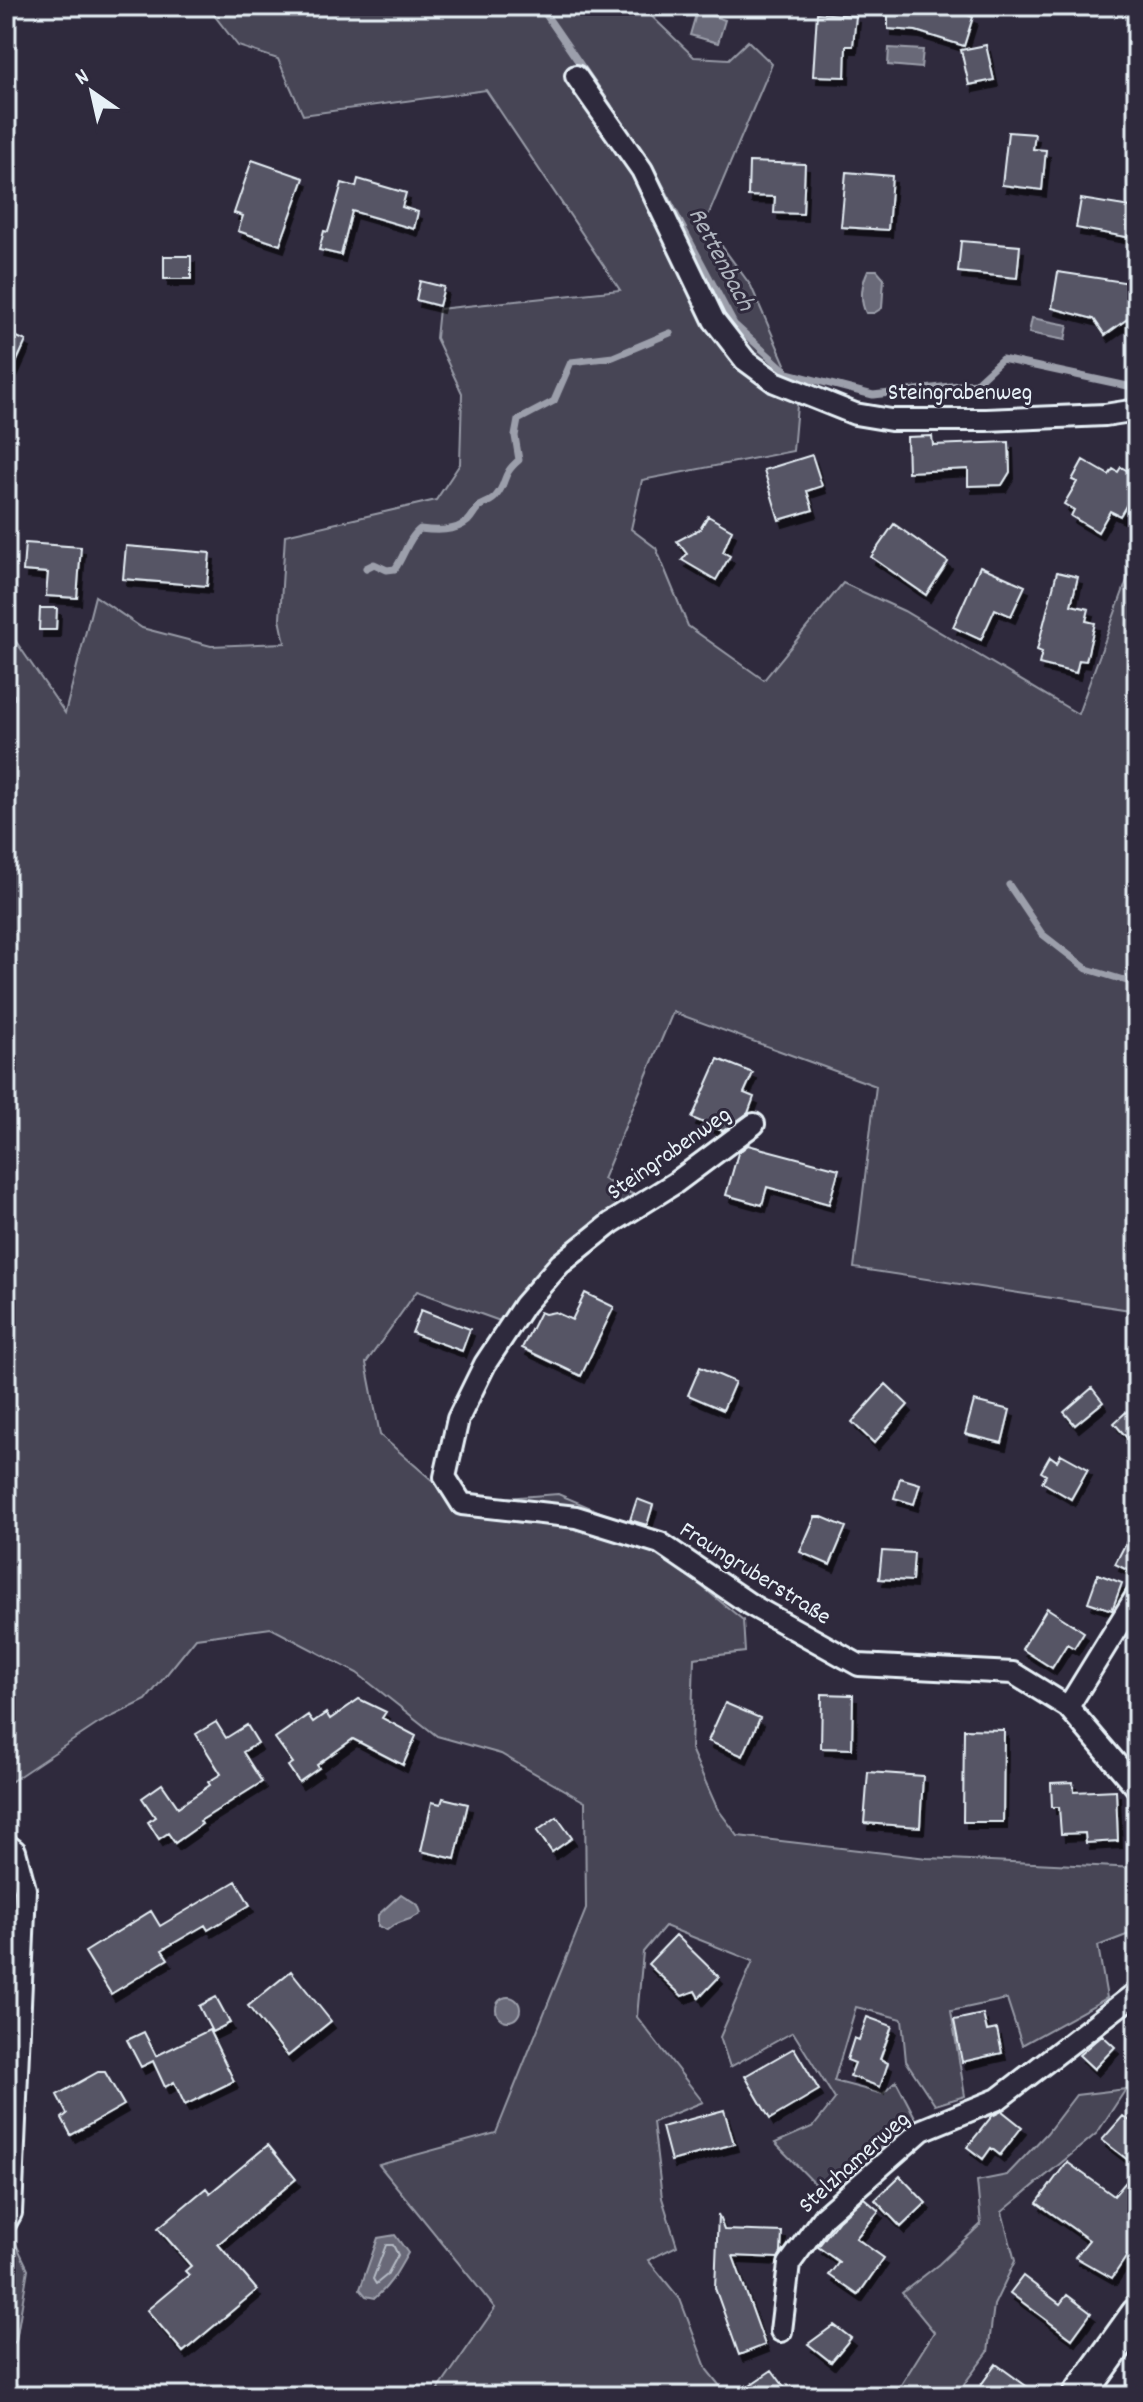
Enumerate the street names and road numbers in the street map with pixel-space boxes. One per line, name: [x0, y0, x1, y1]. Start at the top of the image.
street label: Steingrabenweg: [888, 377, 1032, 411]
street label: Steingrabenweg: [601, 1099, 739, 1210]
street label: Fraungruberstraße: [672, 1514, 837, 1635]
street label: Stelzhamerweg: [792, 2104, 918, 2223]

